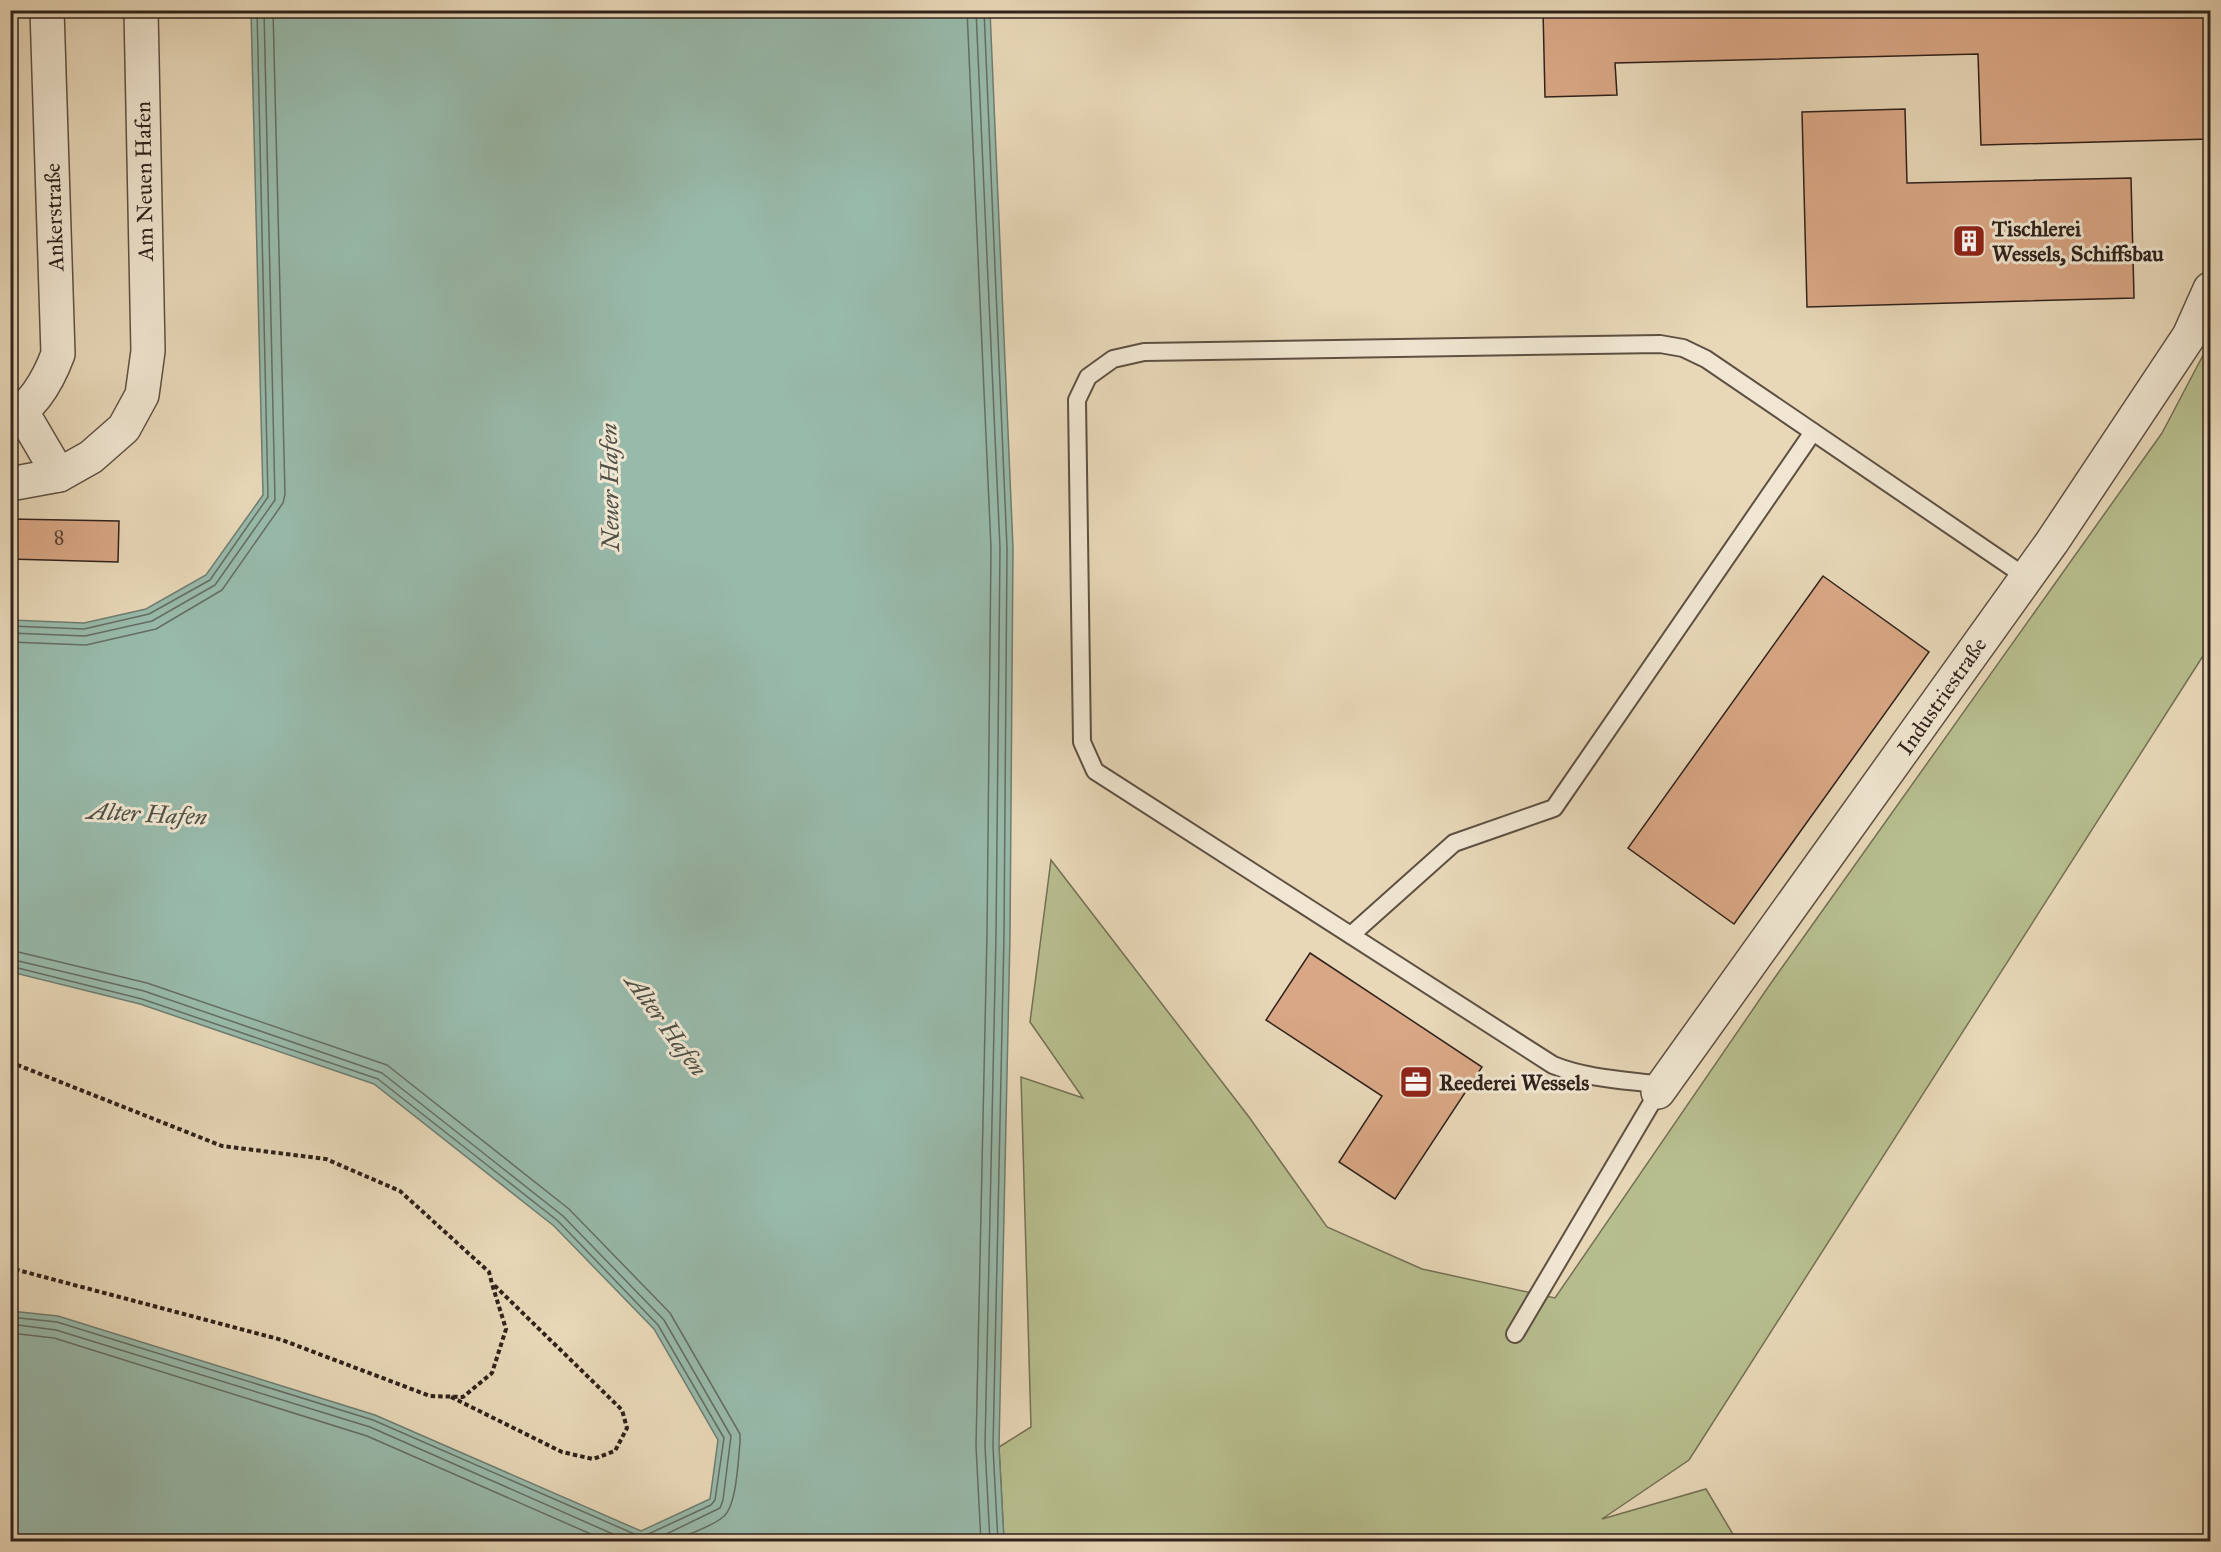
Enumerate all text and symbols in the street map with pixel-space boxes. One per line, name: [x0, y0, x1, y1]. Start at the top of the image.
street label: Am Neuen Hafen: [129, 101, 159, 262]
street label: Ankerstraße: [39, 163, 69, 272]
place label: Tischlerei Wessels, Schiffsbau: [1991, 215, 2164, 267]
building icon: Tischlerei Wessels, Schiffsbau: [1951, 223, 1987, 259]
water label: Neuer Hafen: [594, 422, 626, 553]
house number: 8: [54, 525, 64, 549]
street label: Industriestraße: [1892, 632, 1992, 760]
water label: Alter Hafen: [83, 796, 208, 832]
water label: Alter Hafen: [617, 965, 714, 1083]
office icon: Reederei Wessels: [1398, 1064, 1434, 1100]
place label: Reederei Wessels: [1439, 1069, 1589, 1096]

